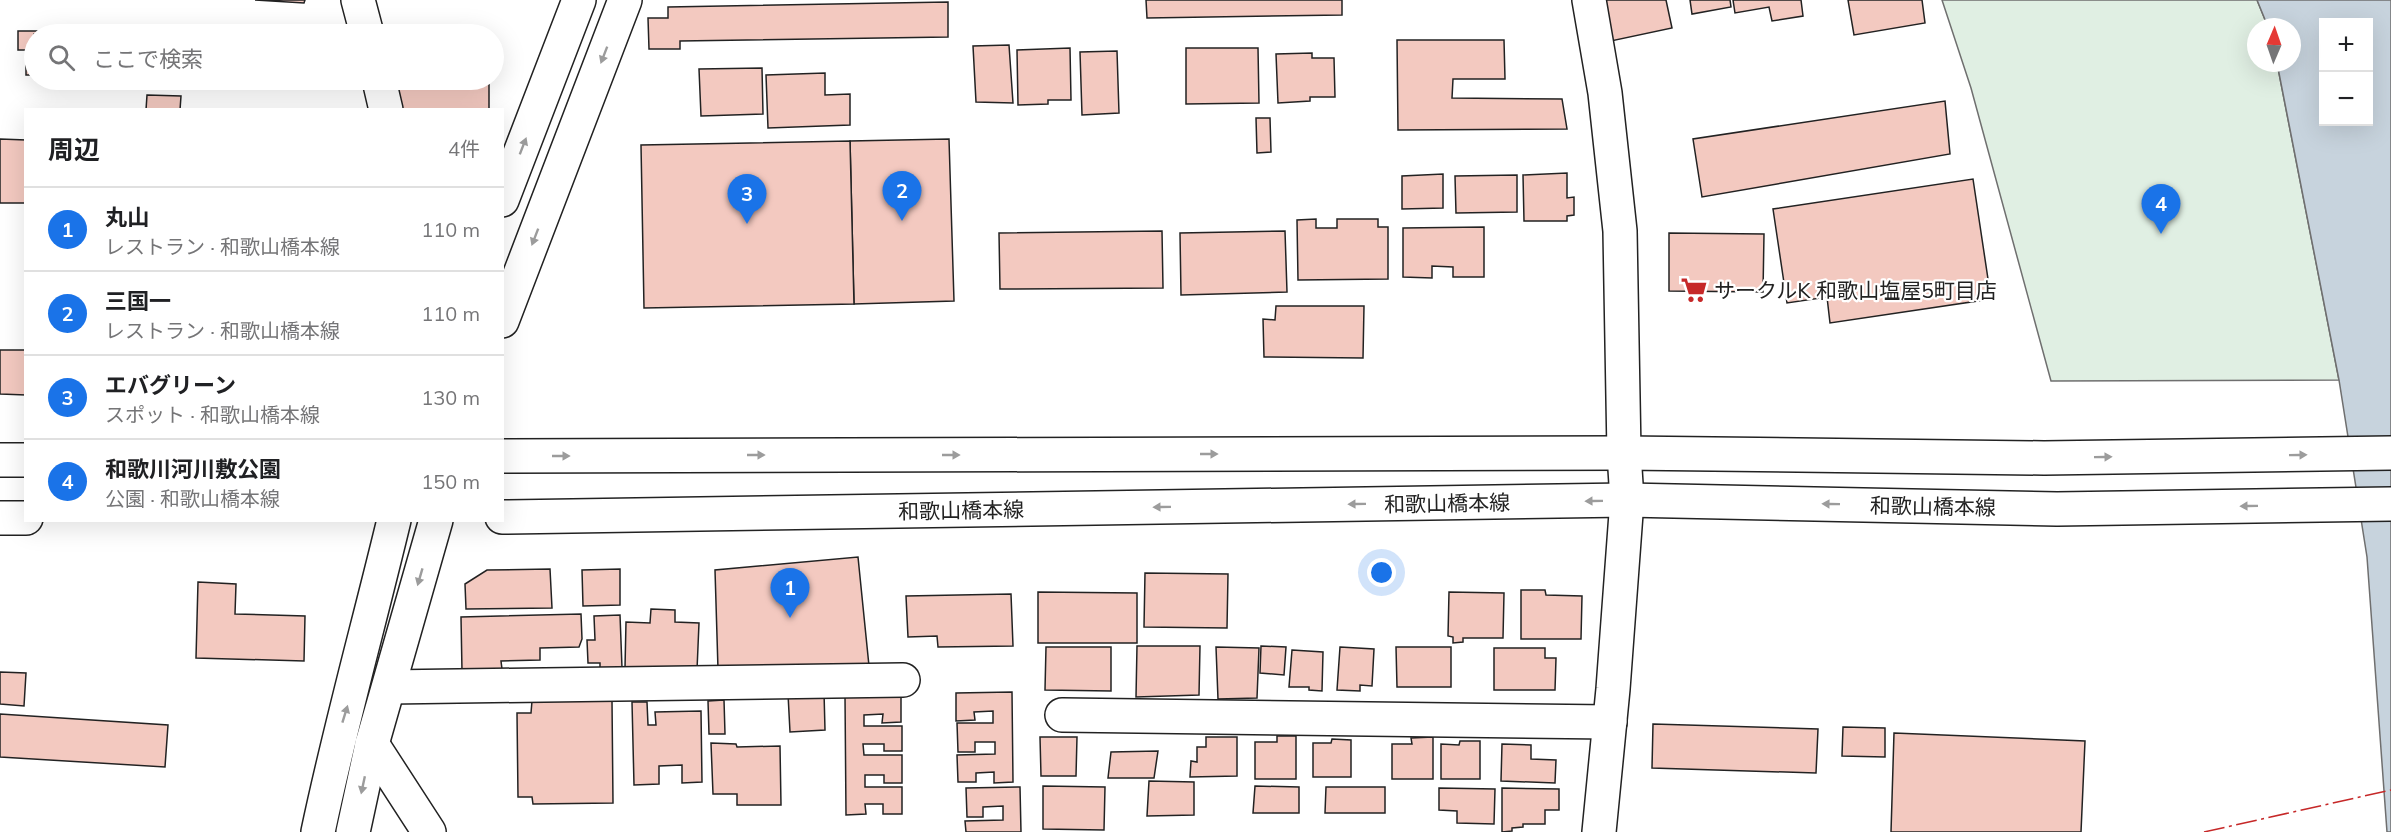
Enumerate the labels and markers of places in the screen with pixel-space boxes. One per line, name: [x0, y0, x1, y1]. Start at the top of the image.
pin: 2: [882, 172, 922, 221]
pin: 3: [728, 174, 766, 224]
pin: 4: [2142, 184, 2180, 234]
supermarket icon: サークルK 和歌山塩屋5町目店: [1679, 275, 1709, 305]
place label: サークルK 和歌山塩屋5町目店: [1714, 277, 1997, 303]
pin: 1: [770, 568, 810, 618]

